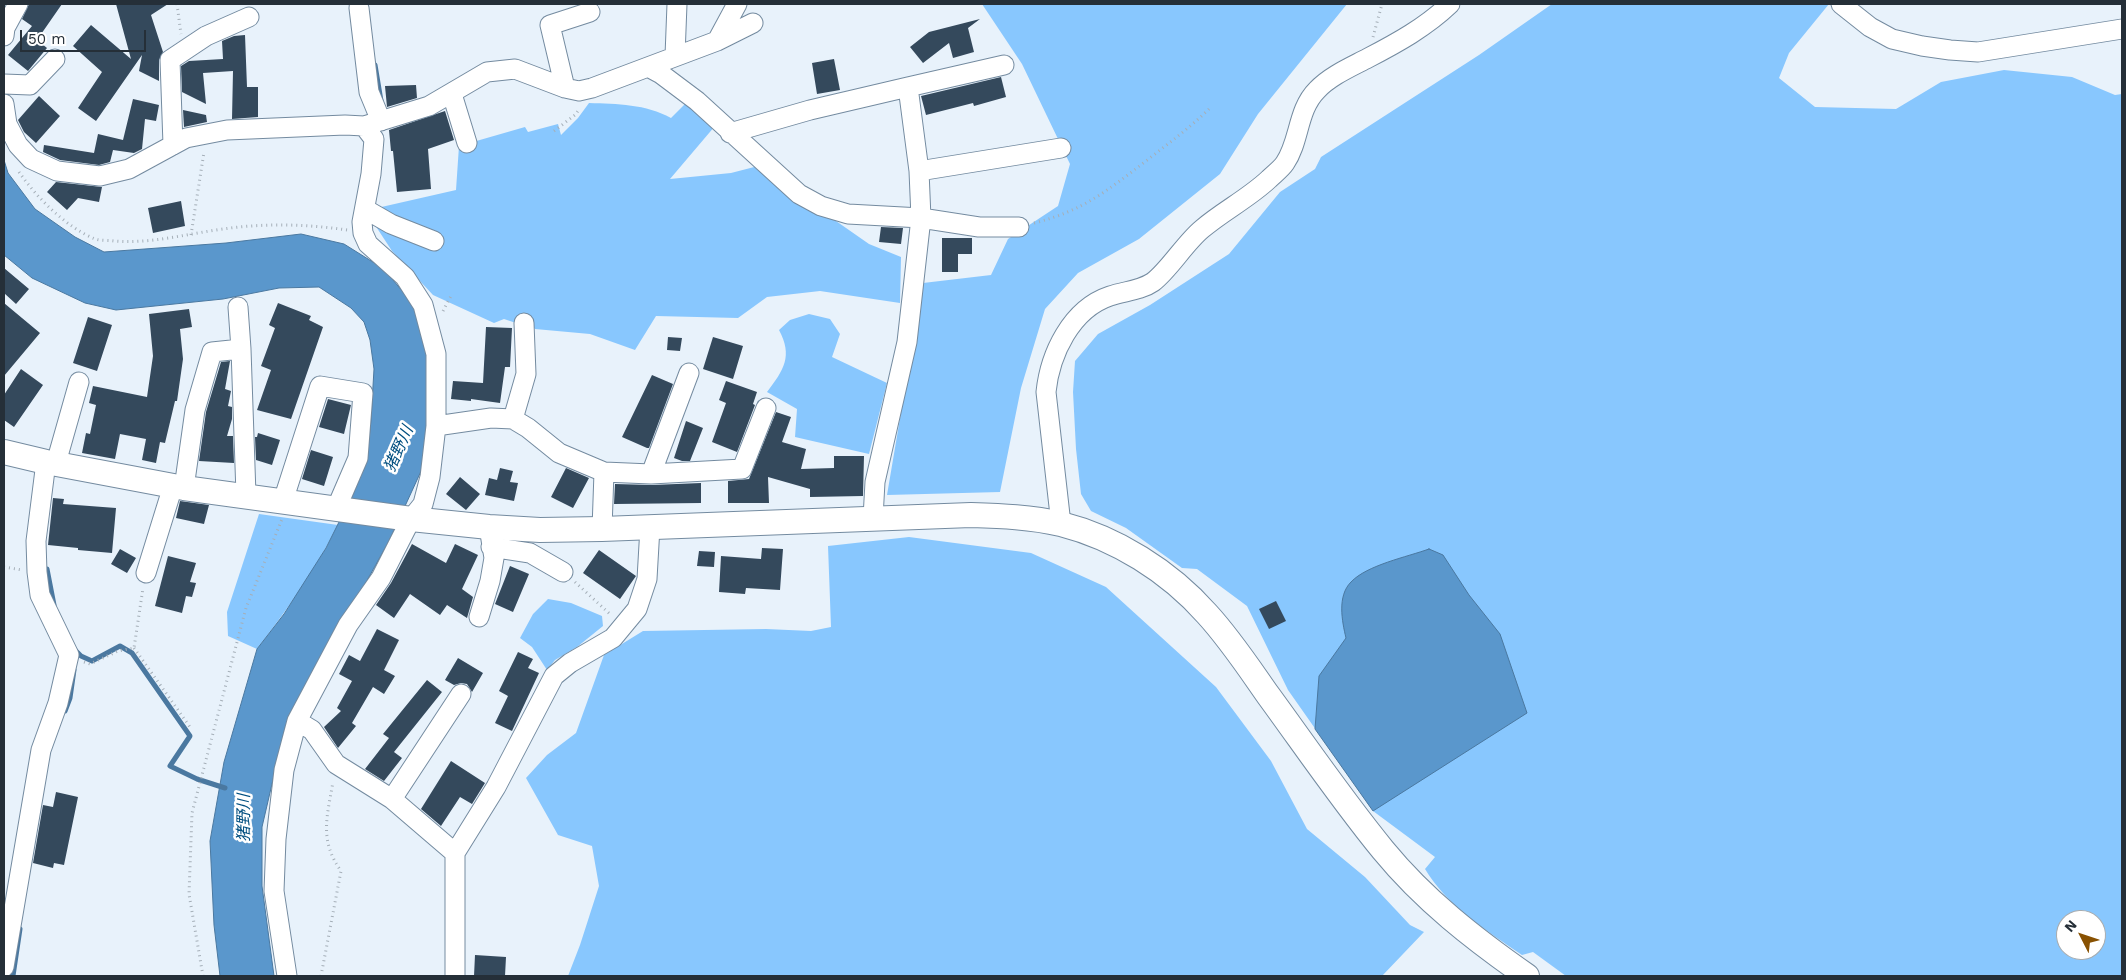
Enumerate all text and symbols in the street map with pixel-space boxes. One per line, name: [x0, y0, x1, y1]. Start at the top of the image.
scale bar: [22, 20, 149, 52]
text: 50 m: [28, 30, 65, 48]
water label: 猪野川: [380, 423, 418, 475]
water label: 猪野川: [234, 794, 254, 842]
north arrow: [2056, 910, 2106, 960]
text: N: [2061, 917, 2080, 935]

